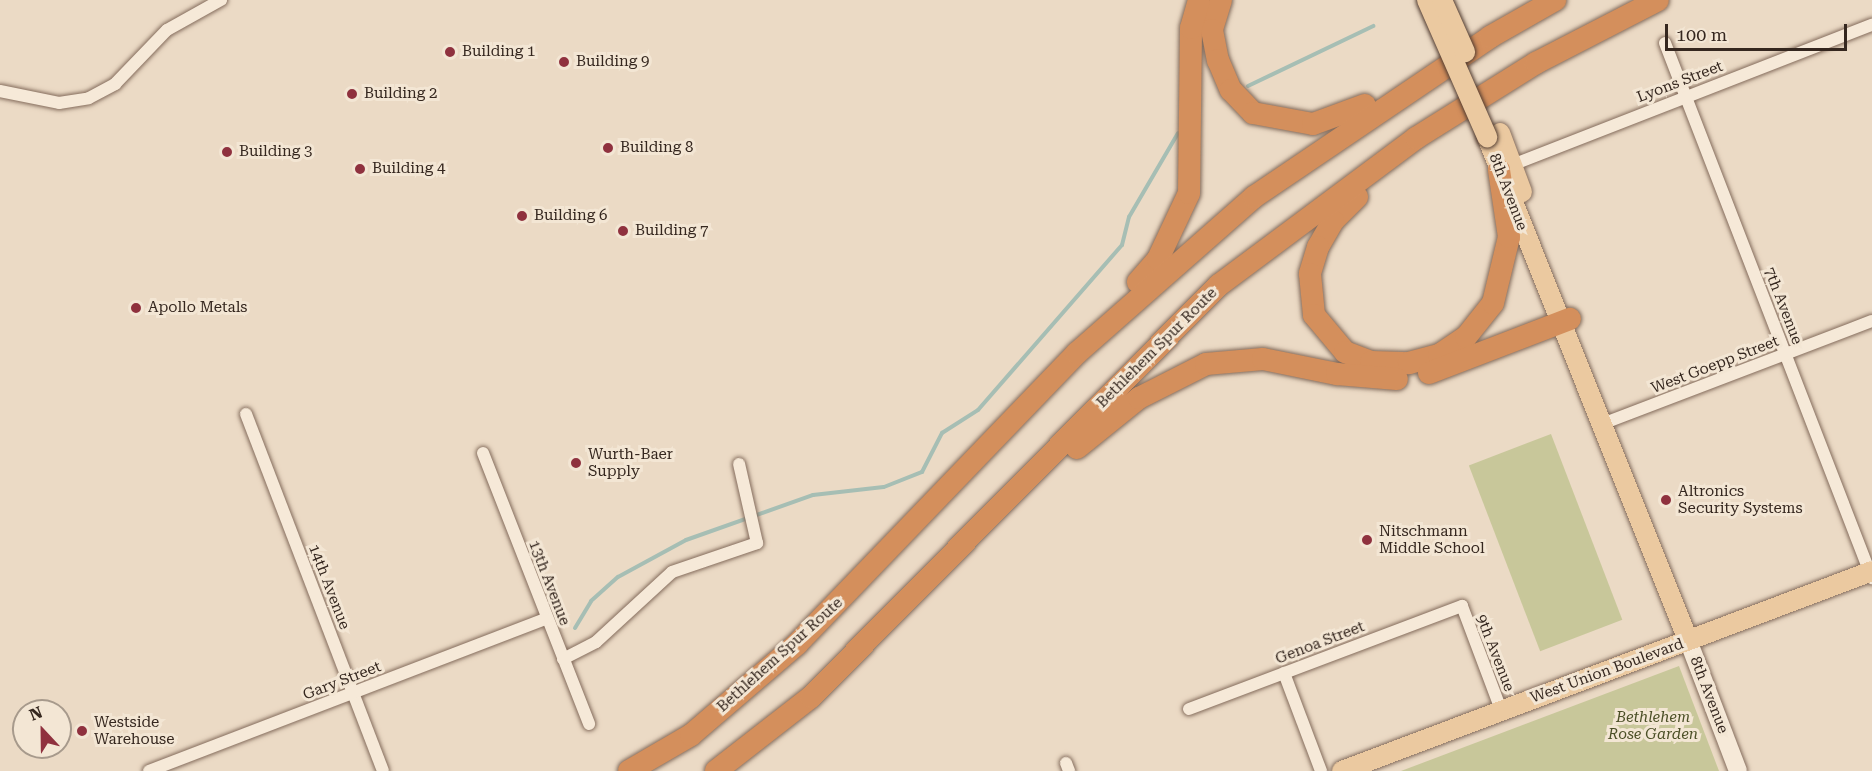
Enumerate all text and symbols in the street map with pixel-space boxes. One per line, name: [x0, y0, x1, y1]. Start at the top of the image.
scale bar: [1668, 12, 1850, 50]
text: 100 m: [1676, 24, 1727, 45]
place label: Building 1: [462, 43, 535, 61]
marker: Building 1: [443, 45, 457, 59]
place label: Building 9: [576, 53, 649, 71]
marker: Building 9: [557, 55, 571, 69]
street label: Lyons Street: [1635, 57, 1725, 107]
place label: Building 2: [364, 85, 437, 103]
marker: Building 2: [345, 87, 359, 101]
place label: Building 8: [620, 139, 693, 157]
marker: Building 8: [601, 141, 615, 155]
place label: Building 3: [239, 143, 312, 161]
marker: Building 3: [220, 145, 234, 159]
street label: 8th Avenue: [1485, 151, 1531, 233]
place label: Building 4: [372, 160, 445, 178]
marker: Building 4: [353, 162, 367, 176]
place label: Building 6: [534, 207, 607, 225]
marker: Building 6: [515, 209, 529, 223]
place label: Building 7: [635, 222, 708, 240]
marker: Building 7: [616, 224, 630, 238]
street label: 7th Avenue: [1760, 265, 1806, 347]
street label: Bethlehem Spur Route: [1093, 284, 1221, 412]
place label: Apollo Metals: [148, 299, 247, 317]
marker: Apollo Metals: [129, 301, 143, 315]
street label: West Goepp Street: [1649, 332, 1781, 398]
place label: Wurth-Baer Supply: [588, 445, 673, 480]
marker: Wurth-Baer Supply: [569, 456, 583, 470]
place label: Altronics Security Systems: [1678, 482, 1802, 517]
marker: Altronics Security Systems: [1659, 493, 1673, 507]
place label: Nitschmann Middle School: [1379, 522, 1485, 557]
marker: Nitschmann Middle School: [1360, 533, 1374, 547]
street label: 13th Avenue: [525, 538, 573, 628]
street label: 14th Avenue: [305, 542, 353, 632]
street label: Bethlehem Spur Route: [714, 594, 846, 716]
street label: 9th Avenue: [1472, 612, 1518, 694]
street label: Genoa Street: [1273, 618, 1367, 668]
street label: West Union Boulevard: [1528, 635, 1686, 707]
street label: 8th Avenue: [1686, 654, 1732, 736]
street label: Gary Street: [300, 658, 384, 704]
north arrow: [12, 699, 72, 759]
text: N: [27, 703, 45, 725]
park label: Bethlehem Rose Garden: [1608, 708, 1698, 743]
place label: Westside Warehouse: [94, 713, 174, 748]
marker: Westside Warehouse: [75, 724, 89, 738]

